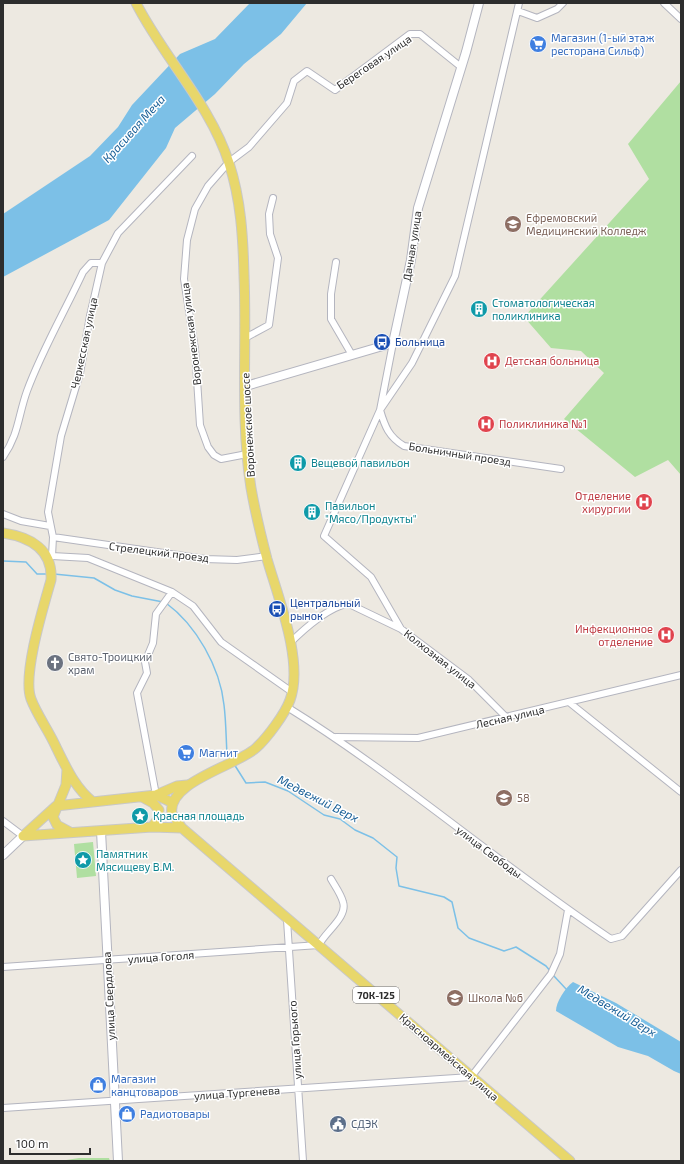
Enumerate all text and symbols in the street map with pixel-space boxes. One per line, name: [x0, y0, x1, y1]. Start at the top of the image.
place label: Магазин (1-ый этаж ресторана Сильф): [551, 31, 655, 57]
street label: Береговая улица: [334, 32, 414, 92]
supermarket icon: Магазин (1-ый этаж ресторана Сильф): [528, 34, 548, 54]
water label: Красивая Меча: [99, 91, 167, 165]
street label: Дачная улица: [400, 210, 424, 282]
place label: Ефремовский Медицинский Колледж: [526, 211, 647, 237]
school or university icon: Ефремовский Медицинский Колледж: [503, 214, 523, 234]
street label: Воронежская улица: [178, 282, 204, 386]
street label: Черкесская улица: [67, 296, 101, 390]
place label: Стоматологическая поликлиника: [492, 296, 595, 322]
building icon: Стоматологическая поликлиника: [469, 299, 489, 319]
bus stop icon: Больница: [372, 332, 392, 352]
place label: Больница: [395, 335, 445, 348]
hospital icon: Детская больница: [482, 351, 502, 371]
place label: Детская больница: [505, 354, 599, 367]
street label: Воронежское шоссе: [238, 373, 257, 477]
hospital icon: Поликлиника №1: [476, 414, 496, 434]
place label: Поликлиника №1: [499, 417, 587, 430]
street label: Больничный проезд: [408, 439, 513, 468]
building icon: Вещевой павильон: [288, 453, 308, 473]
place label: Вещевой павильон: [311, 456, 410, 469]
place label: Отделение хирургии: [575, 489, 631, 516]
hospital icon: Отделение хирургии: [634, 492, 654, 512]
place label: Павильон "Мясо/Продукты": [325, 499, 417, 526]
building icon: Павильон "Мясо/Продукты": [302, 502, 322, 522]
street label: Стрелецкий проезд: [108, 539, 210, 564]
place label: Центральный рынок: [290, 596, 360, 622]
bus stop icon: Центральный рынок: [267, 599, 287, 619]
place label: Инфекционное отделение: [575, 622, 653, 648]
hospital icon: Инфекционное отделение: [656, 625, 676, 645]
street label: Колхозная улица: [401, 626, 479, 692]
place label: Свято-Троицкий храм: [68, 650, 152, 676]
church icon: Свято-Троицкий храм: [45, 653, 65, 673]
street label: Лесная улица: [474, 702, 546, 732]
supermarket icon: Магнит: [176, 743, 196, 763]
place label: Магнит: [199, 746, 239, 759]
water label: Медвежий Верх: [276, 772, 362, 825]
school or university icon: 58: [494, 788, 514, 808]
place label: 58: [517, 791, 530, 804]
place icon: Красная площадь: [130, 806, 150, 826]
place label: Красная площадь: [153, 809, 245, 822]
street label: улица Свободы: [453, 823, 525, 881]
place label: Памятник Мясищеву В.М.: [96, 847, 174, 874]
place icon: Памятник Мясищеву В.М.: [73, 850, 93, 870]
street label: улица Гоголя: [127, 948, 195, 966]
street label: улица Свердлова: [100, 951, 118, 1041]
water label: Медвежий Верх: [576, 981, 660, 1039]
road number: 70К-125: [353, 987, 399, 1003]
school or university icon: Школа №6: [445, 988, 465, 1008]
place label: Школа №6: [468, 991, 523, 1004]
street label: улица Горького: [285, 1000, 305, 1080]
street label: Красноармейская улица: [397, 1010, 501, 1104]
place label: Магазин канцтоваров: [111, 1072, 178, 1098]
shop icon: Магазин канцтоваров: [88, 1075, 108, 1095]
street label: улица Тургенева: [193, 1083, 281, 1103]
shop icon: Радиотовары: [117, 1104, 137, 1124]
place label: Радиотовары: [140, 1107, 210, 1120]
public building icon: СДЭК: [328, 1114, 348, 1134]
place label: СДЭК: [351, 1117, 378, 1130]
scale bar: [10, 1130, 90, 1156]
text: 100 m: [16, 1136, 48, 1150]

